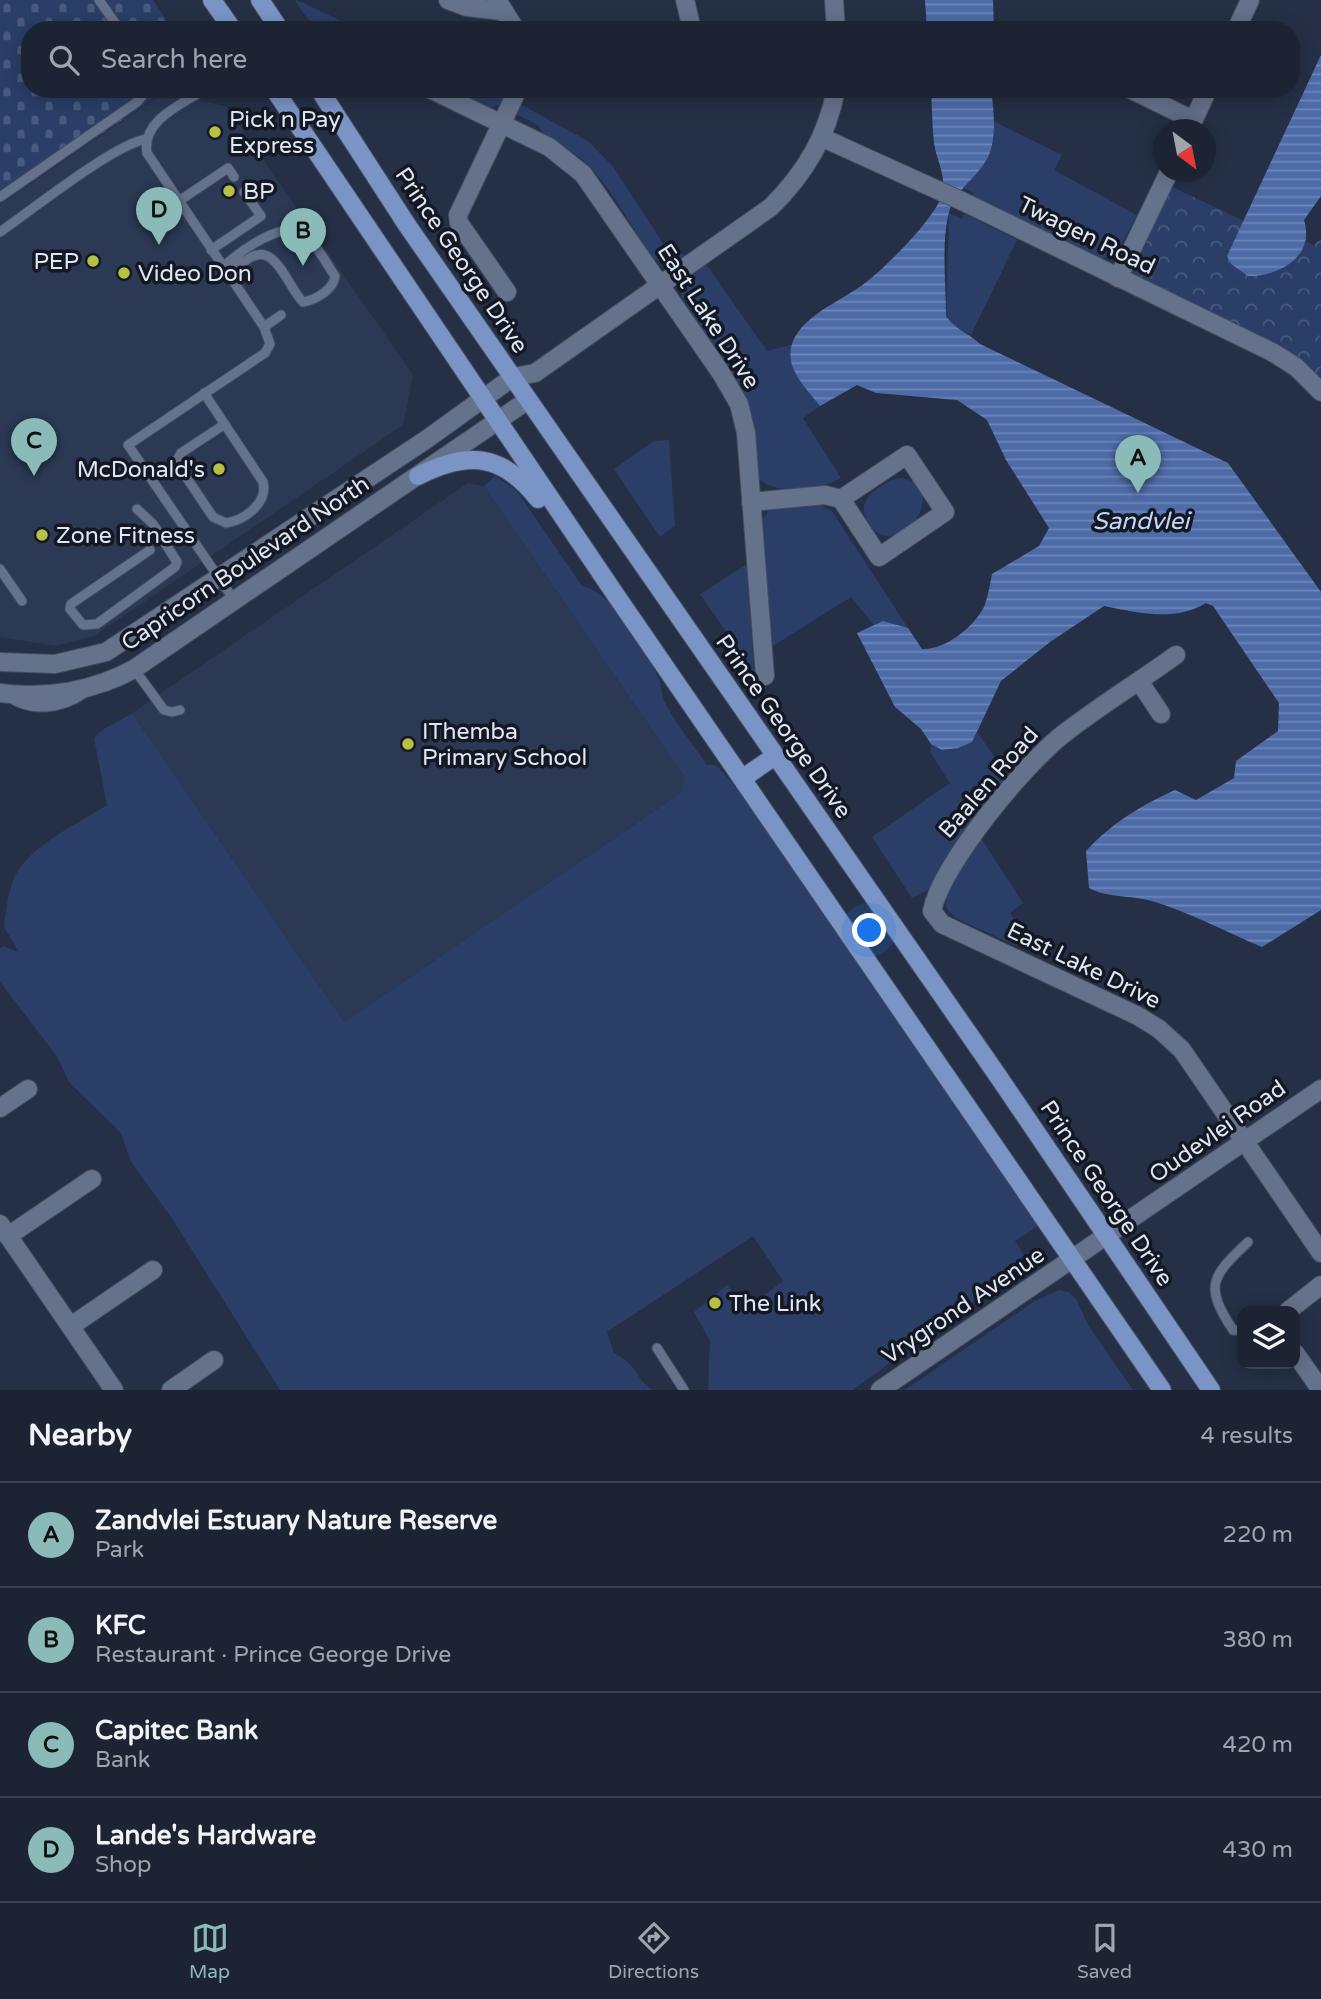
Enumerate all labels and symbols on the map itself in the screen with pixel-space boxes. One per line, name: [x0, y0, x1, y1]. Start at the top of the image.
place label: Pick n Pay Express: [229, 106, 341, 160]
north arrow: [1153, 119, 1216, 182]
marker: Pick n Pay Express: [207, 124, 223, 140]
street label: Prince George Drive: [389, 162, 534, 359]
place label: BP: [243, 178, 274, 206]
marker: BP: [221, 183, 237, 199]
pin: D: [136, 187, 182, 245]
street label: Twagen Road: [1014, 191, 1160, 281]
pin: B: [280, 208, 326, 266]
street label: East Lake Drive: [651, 239, 765, 394]
place label: PEP: [33, 248, 79, 276]
marker: PEP: [85, 253, 101, 269]
place label: Video Don: [138, 260, 252, 288]
marker: Video Don: [116, 265, 132, 281]
pin: C: [11, 418, 57, 476]
pin: A: [1115, 435, 1161, 493]
place label: McDonald's: [77, 456, 205, 484]
marker: McDonald's: [211, 461, 227, 477]
street label: Capricorn Boulevard North: [116, 470, 375, 657]
water label: Sandvlei: [1093, 507, 1192, 536]
place label: Zone Fitness: [56, 522, 195, 550]
marker: Zone Fitness: [34, 527, 50, 543]
street label: Prince George Drive: [709, 629, 857, 824]
place label: IThemba Primary School: [422, 718, 587, 772]
street label: Baalen Road: [933, 721, 1045, 844]
marker: IThemba Primary School: [400, 736, 416, 752]
your location: [852, 913, 886, 947]
street label: East Lake Drive: [1002, 917, 1165, 1015]
street label: Oudevlei Road: [1144, 1074, 1291, 1189]
street label: Prince George Drive: [1034, 1095, 1179, 1292]
street label: Vrygrond Avenue: [877, 1241, 1050, 1370]
place label: The Link: [729, 1290, 821, 1318]
marker: The Link: [707, 1295, 723, 1311]

